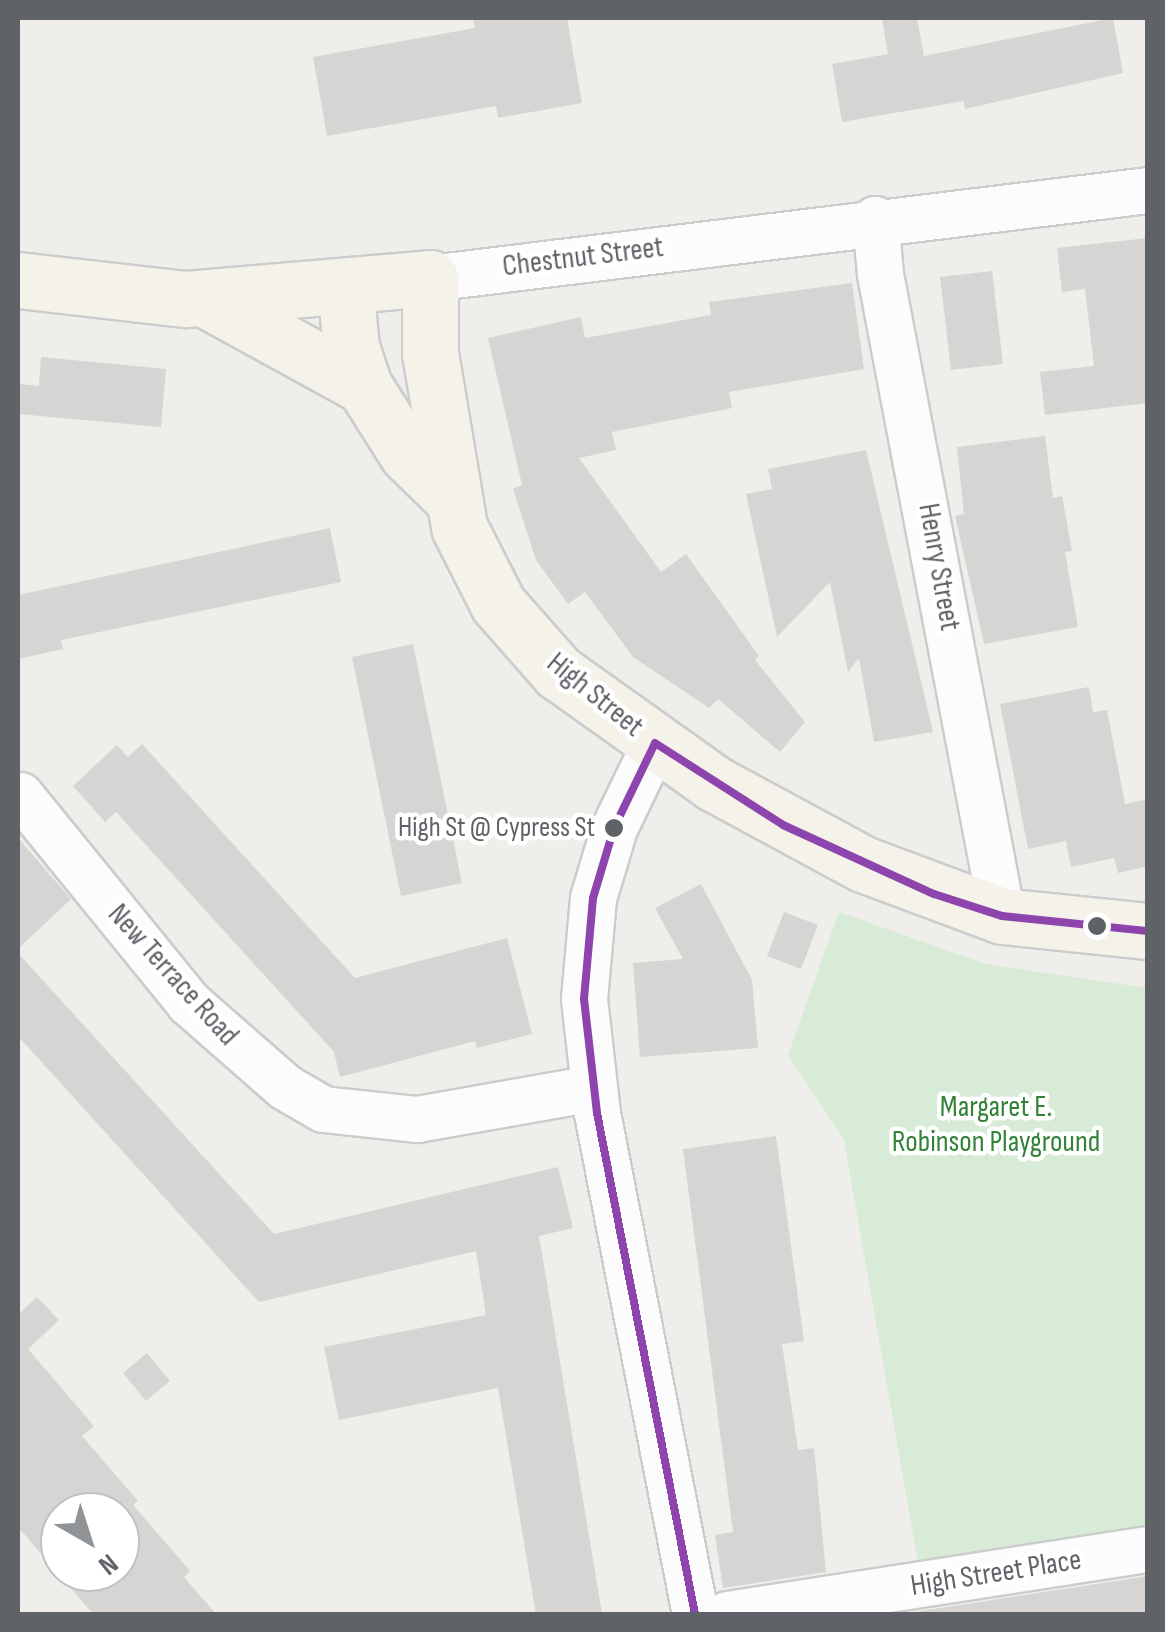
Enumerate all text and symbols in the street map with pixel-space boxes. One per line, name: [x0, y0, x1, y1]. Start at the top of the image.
street label: Chestnut Street: [500, 229, 666, 285]
street label: Henry Street: [910, 501, 968, 633]
street label: High Street: [539, 645, 651, 745]
place label: High St @ Cypress St: [398, 811, 595, 845]
marker: High St @ Cypress St: [604, 818, 624, 838]
street label: New Terrace Road: [100, 897, 246, 1053]
unlabelled marker: [1087, 916, 1107, 936]
park label: Margaret E. Robinson Playground: [892, 1089, 1100, 1160]
north arrow: [40, 1492, 140, 1592]
street label: High Street Place: [908, 1542, 1084, 1604]
text: N: [92, 1547, 124, 1582]

